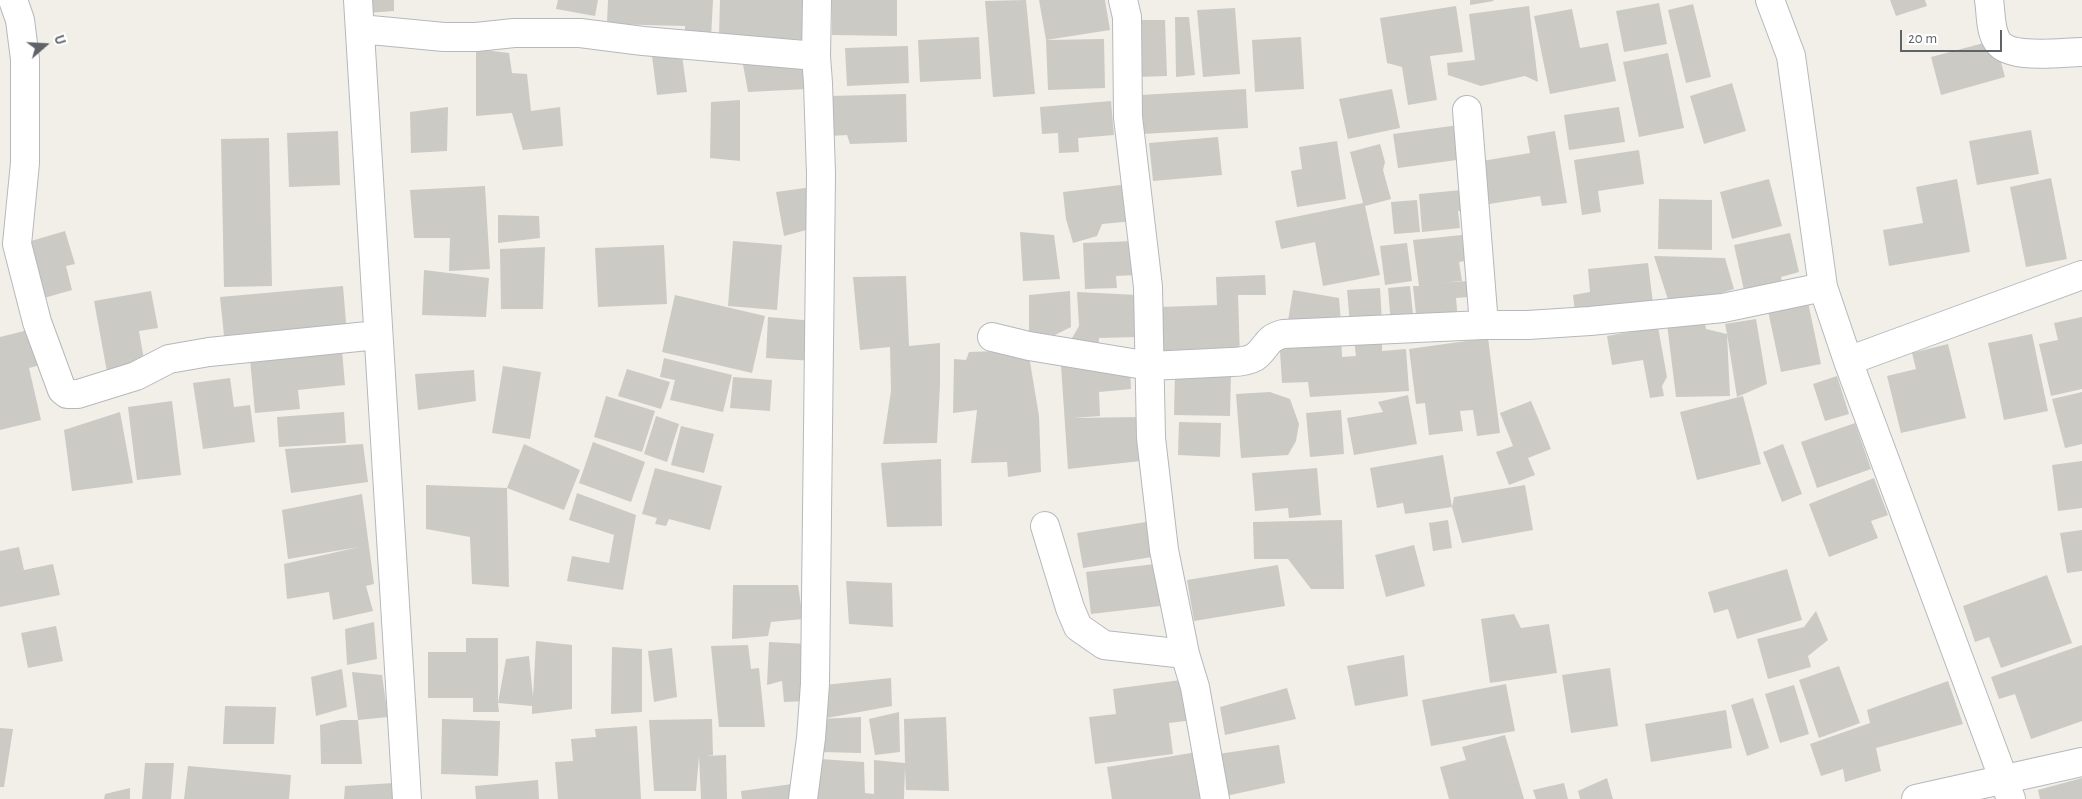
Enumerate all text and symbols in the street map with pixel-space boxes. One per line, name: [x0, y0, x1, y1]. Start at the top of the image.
north arrow: [20, 20, 70, 70]
scale bar: [1902, 20, 2004, 52]
text: 20 m: [1908, 31, 1937, 46]
text: U: [51, 34, 67, 47]

